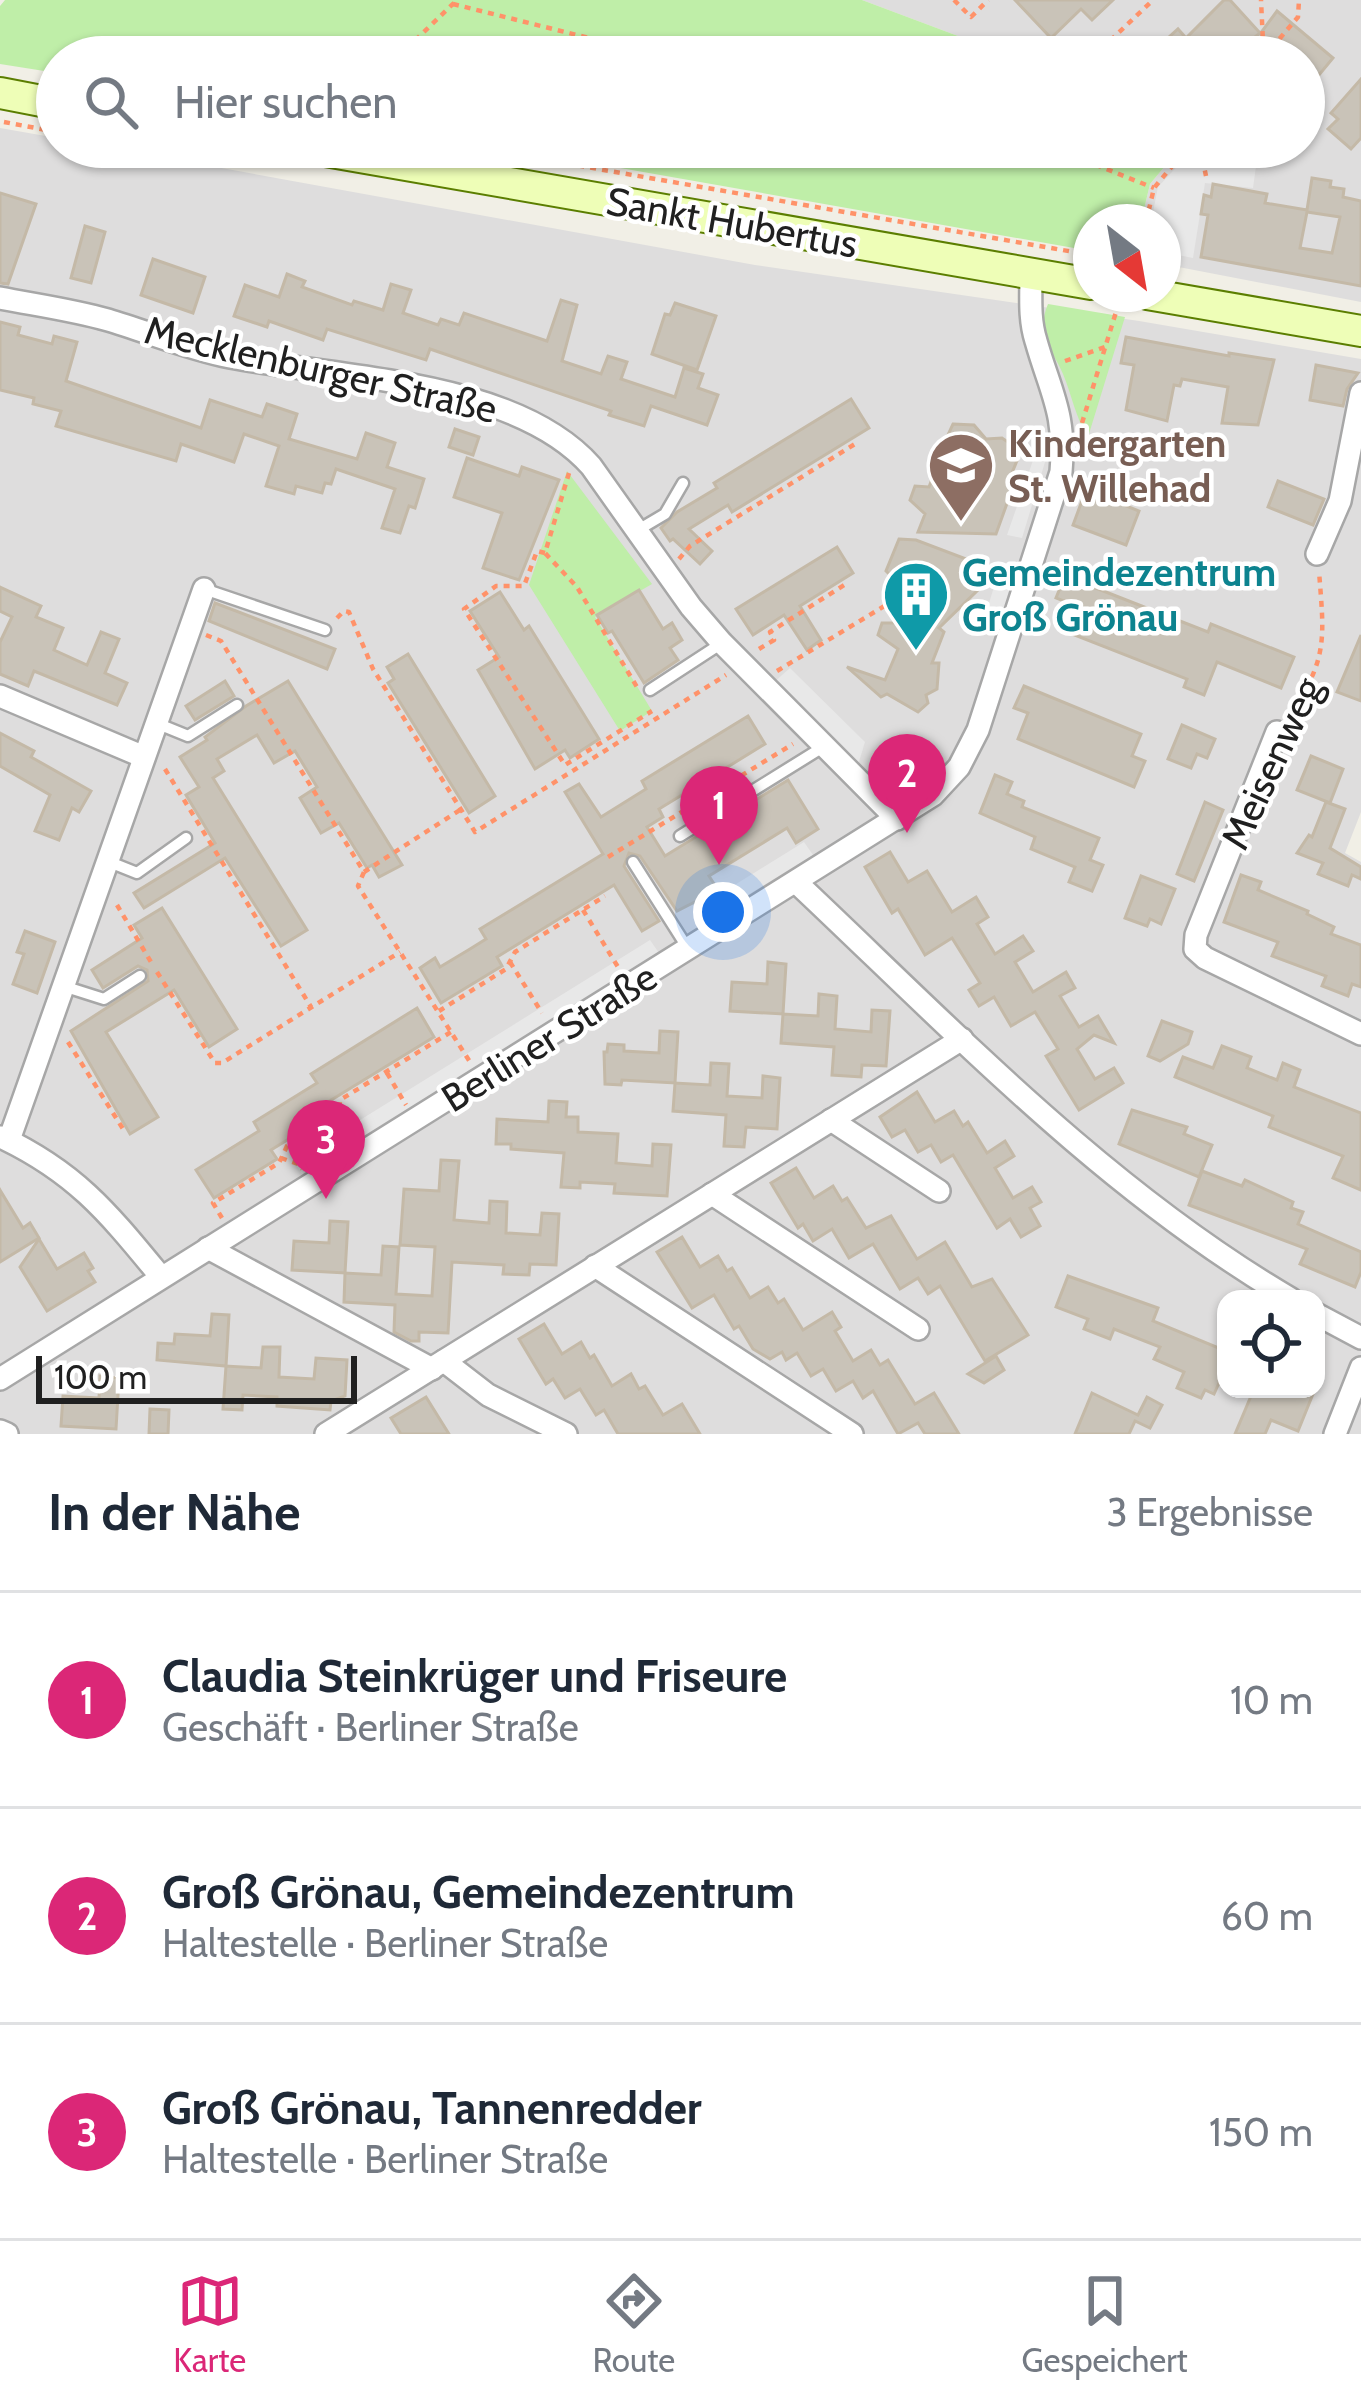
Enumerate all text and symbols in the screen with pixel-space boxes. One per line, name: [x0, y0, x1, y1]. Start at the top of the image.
search box: [36, 36, 1325, 168]
icon: search: [78, 69, 144, 135]
text: Hier suchen: [174, 75, 398, 129]
street label: Sankt Hubertus: [603, 176, 861, 268]
north arrow: [1073, 204, 1181, 312]
street label: Mecklenburger Straße: [140, 305, 502, 433]
place label: Kindergarten St. Willehad: [1008, 419, 1226, 512]
school or university icon: Kindergarten St. Willehad: [926, 430, 996, 524]
place label: Gemeindezentrum Groß Grönau: [962, 548, 1276, 641]
building icon: Gemeindezentrum Groß Grönau: [881, 559, 951, 653]
street label: Meisenweg: [1210, 669, 1332, 857]
pin: 2: [868, 734, 946, 833]
pin: 1: [680, 766, 758, 865]
your location: [693, 882, 753, 942]
street label: Berliner Straße: [433, 952, 665, 1122]
pin: 3: [287, 1100, 365, 1199]
map controls: [1217, 1290, 1325, 1398]
button: locate: [1217, 1290, 1325, 1398]
scale bar: [36, 1350, 357, 1403]
text: 100 m: [54, 1357, 147, 1397]
text: In der Nähe: [48, 1481, 301, 1543]
text: 3 Ergebnisse: [1106, 1488, 1313, 1536]
text: Claudia Steinkrüger und Friseure: [162, 1649, 787, 1703]
text: 1: [80, 1676, 94, 1724]
text: 10 m: [1230, 1676, 1313, 1724]
text: Geschäft · Berliner Straße: [162, 1703, 579, 1751]
text: Groß Grönau, Gemeindezentrum: [162, 1865, 795, 1919]
text: 2: [77, 1892, 97, 1940]
text: 60 m: [1221, 1892, 1313, 1940]
text: Haltestelle · Berliner Straße: [162, 1919, 608, 1967]
text: Groß Grönau, Tannenredder: [162, 2081, 702, 2135]
text: 3: [76, 2108, 98, 2156]
text: 150 m: [1209, 2108, 1313, 2156]
text: Haltestelle · Berliner Straße: [162, 2135, 608, 2183]
tab: Karte: [173, 2268, 246, 2380]
tab: Route: [593, 2268, 675, 2380]
tab: Gespeichert: [1022, 2268, 1188, 2380]

